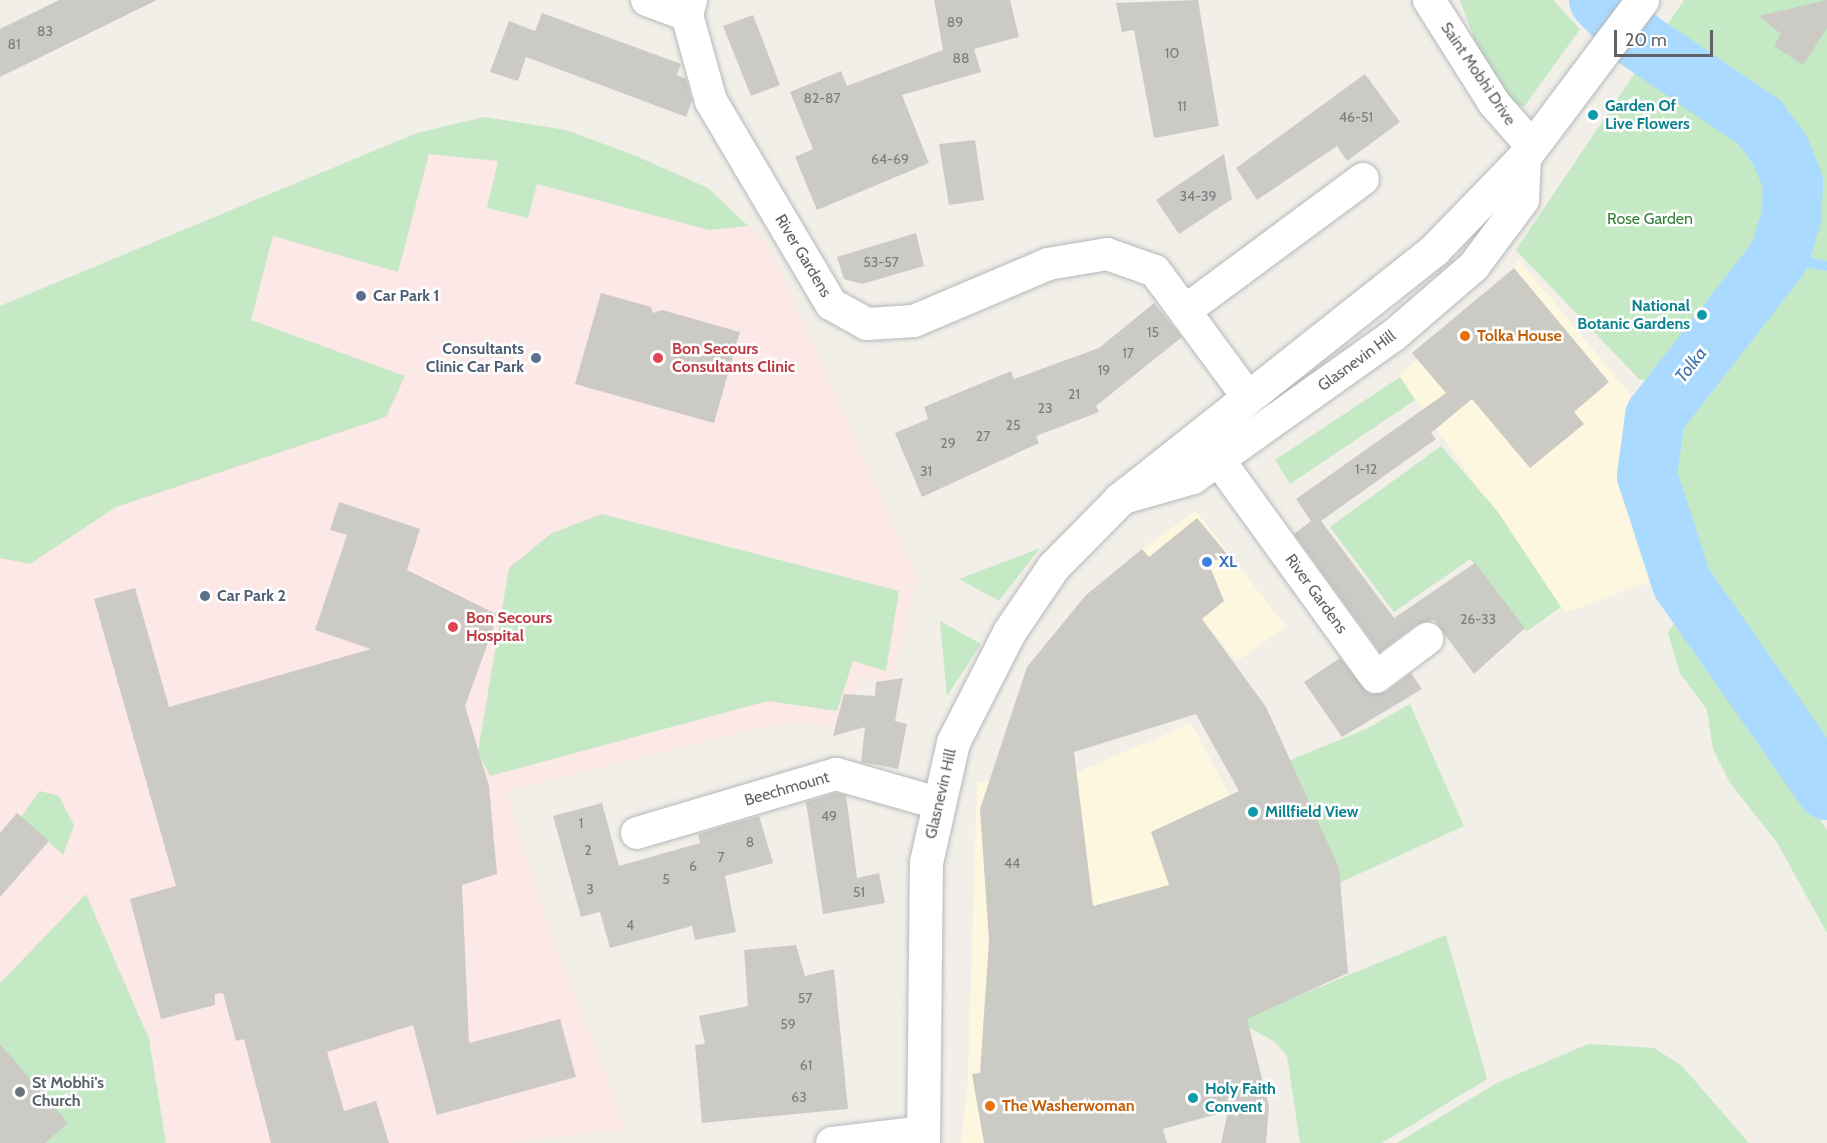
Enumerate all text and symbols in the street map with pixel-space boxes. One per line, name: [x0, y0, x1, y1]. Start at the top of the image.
house number: 89: [947, 14, 963, 30]
scale bar: [1617, 18, 1716, 56]
street label: Saint Mobhi Drive: [1436, 19, 1520, 129]
house number: 83: [37, 23, 53, 39]
text: 20 m: [1625, 29, 1667, 51]
house number: 81: [7, 36, 21, 52]
house number: 10: [1165, 45, 1179, 61]
house number: 88: [953, 50, 969, 66]
house number: 82-87: [803, 90, 841, 106]
place label: Garden Of Live Flowers: [1605, 96, 1690, 134]
house number: 11: [1177, 98, 1187, 114]
marker: Garden Of Live Flowers: [1586, 108, 1600, 122]
house number: 46-51: [1339, 109, 1373, 125]
house number: 64-69: [871, 151, 909, 167]
house number: 34-39: [1180, 188, 1216, 204]
park label: Rose Garden: [1607, 209, 1693, 229]
street label: River Gardens: [771, 211, 835, 301]
house number: 53-57: [863, 254, 899, 270]
place label: Car Park 1: [373, 286, 439, 306]
marker: Car Park 1: [354, 289, 368, 303]
place label: National Botanic Gardens: [1577, 296, 1690, 334]
marker: National Botanic Gardens: [1695, 308, 1709, 322]
house number: 15: [1147, 324, 1159, 340]
street label: Glasnevin Hill: [1314, 326, 1400, 396]
place label: Tolka House: [1477, 326, 1562, 346]
marker: Tolka House: [1458, 329, 1472, 343]
place label: Consultants Clinic Car Park: [426, 339, 524, 377]
place label: Bon Secours Consultants Clinic: [672, 339, 795, 377]
water label: Tolka: [1671, 343, 1711, 387]
house number: 17: [1122, 345, 1134, 361]
marker: Bon Secours Consultants Clinic: [649, 349, 667, 367]
marker: Consultants Clinic Car Park: [529, 351, 543, 365]
house number: 19: [1098, 362, 1110, 378]
house number: 21: [1068, 386, 1080, 402]
house number: 23: [1038, 400, 1052, 416]
house number: 25: [1006, 417, 1020, 433]
house number: 27: [976, 428, 990, 444]
house number: 29: [940, 435, 956, 451]
house number: 1-12: [1355, 461, 1377, 477]
house number: 31: [920, 463, 932, 479]
street label: River Gardens: [1281, 551, 1351, 637]
place label: XL: [1219, 552, 1237, 572]
marker: XL: [1200, 555, 1214, 569]
place label: Car Park 2: [217, 586, 286, 606]
marker: Car Park 2: [198, 589, 212, 603]
place label: Bon Secours Hospital: [466, 608, 552, 646]
house number: 26-33: [1460, 611, 1496, 627]
marker: Bon Secours Hospital: [444, 618, 462, 636]
street label: Glasnevin Hill: [921, 747, 961, 841]
street label: Beechmount: [742, 768, 832, 810]
place label: Millfield View: [1265, 802, 1358, 822]
marker: Millfield View: [1246, 805, 1260, 819]
house number: 49: [821, 808, 837, 824]
house number: 1: [579, 815, 583, 831]
house number: 8: [746, 834, 754, 850]
house number: 2: [584, 842, 592, 858]
house number: 7: [717, 849, 725, 865]
house number: 44: [1004, 855, 1020, 871]
house number: 6: [689, 858, 697, 874]
house number: 5: [662, 871, 670, 887]
house number: 3: [586, 881, 594, 897]
house number: 51: [853, 884, 865, 900]
house number: 4: [626, 917, 634, 933]
house number: 57: [798, 990, 812, 1006]
house number: 59: [780, 1016, 796, 1032]
house number: 61: [800, 1057, 812, 1073]
place label: St Mobhi's Church: [32, 1073, 104, 1111]
place label: Holy Faith Convent: [1205, 1079, 1276, 1117]
marker: St Mobhi's Church: [13, 1085, 27, 1099]
house number: 63: [791, 1089, 807, 1105]
marker: Holy Faith Convent: [1186, 1091, 1200, 1105]
place label: The Washerwoman: [1002, 1096, 1135, 1116]
marker: The Washerwoman: [983, 1099, 997, 1113]

